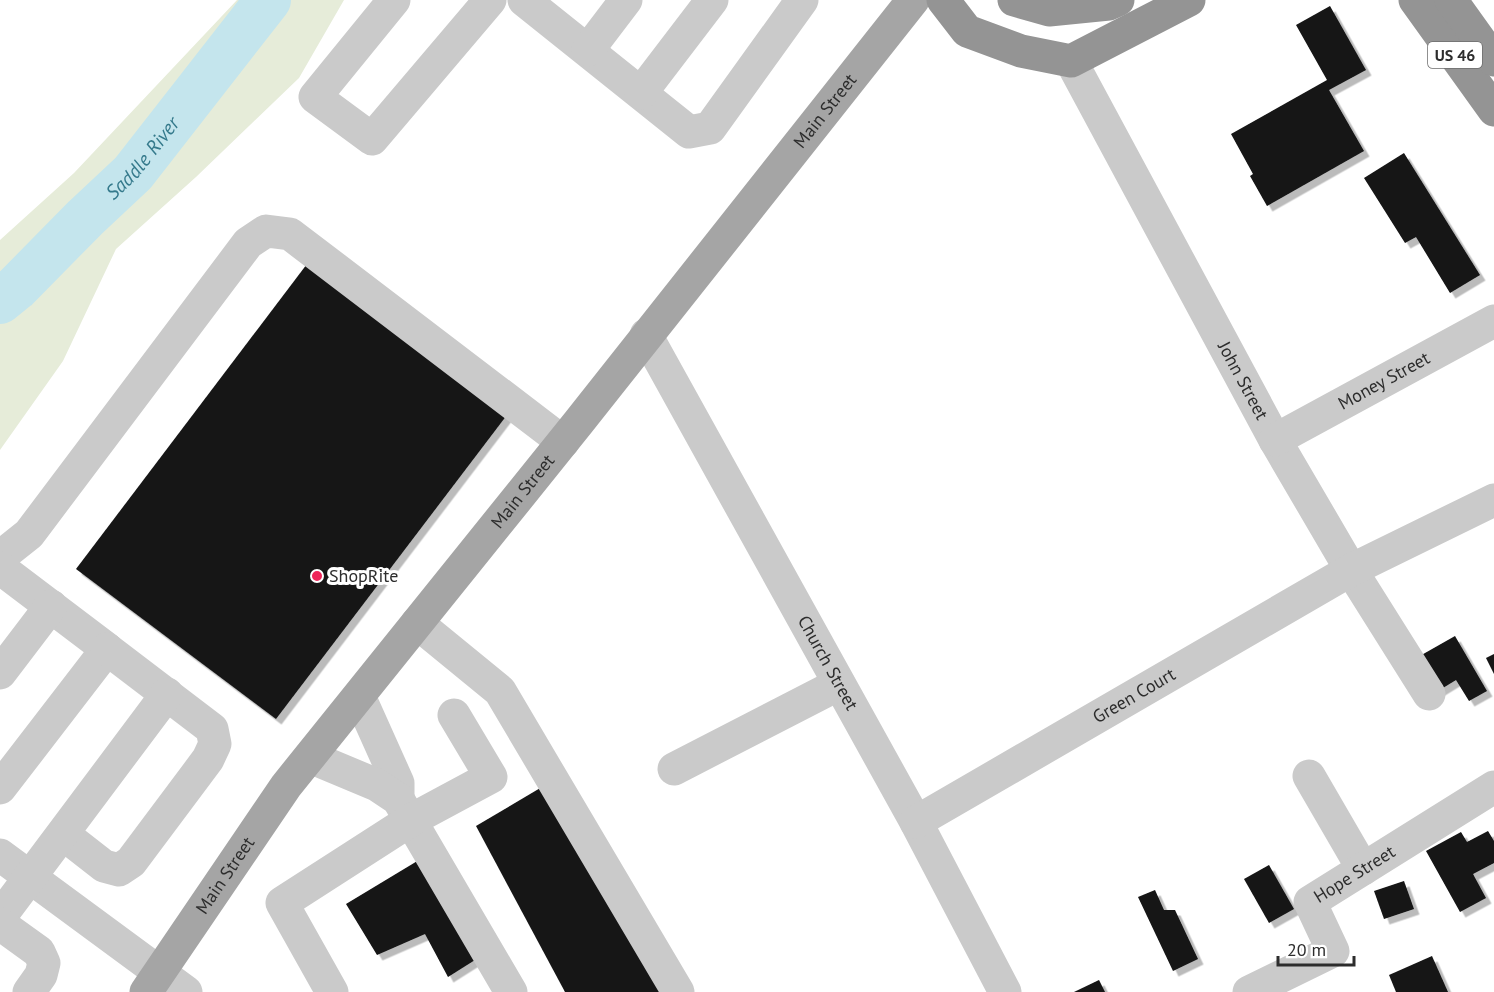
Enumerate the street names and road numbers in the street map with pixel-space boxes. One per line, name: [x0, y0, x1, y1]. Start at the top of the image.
road number: US 46: [1428, 42, 1482, 68]
street label: Main Street: [788, 69, 861, 153]
street label: John Street: [1213, 336, 1274, 423]
street label: Money Street: [1334, 346, 1434, 415]
street label: Main Street: [486, 449, 559, 533]
street label: Church Street: [793, 611, 864, 714]
street label: Green Court: [1088, 662, 1179, 728]
street label: Main Street: [190, 832, 259, 918]
street label: Hope Street: [1309, 840, 1399, 908]

